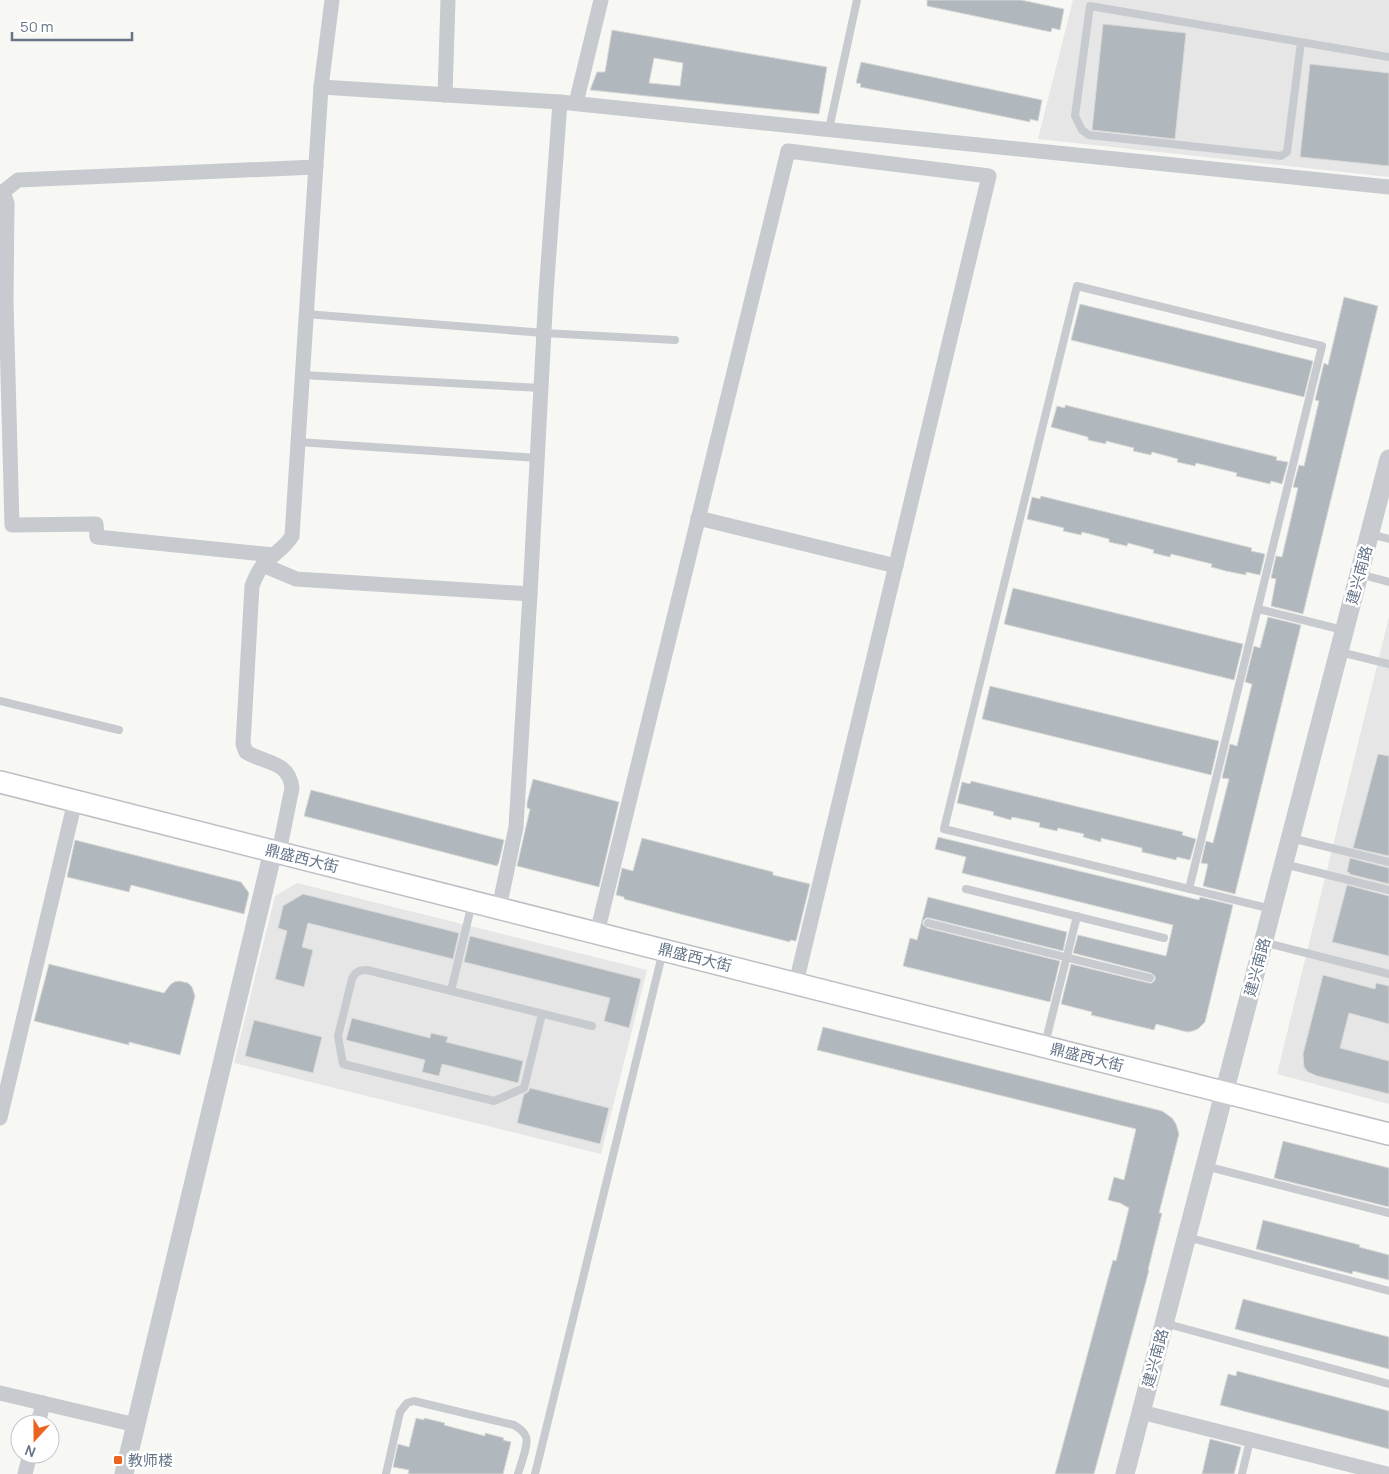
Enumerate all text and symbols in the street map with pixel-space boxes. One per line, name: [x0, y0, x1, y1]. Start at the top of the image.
scale bar: [12, 10, 132, 42]
text: 50 m: [20, 16, 54, 37]
street label: 建兴南路: [1341, 543, 1377, 607]
street label: 鼎盛西大街: [263, 839, 341, 877]
street label: 建兴南路: [1239, 935, 1275, 999]
street label: 鼎盛西大街: [656, 938, 734, 976]
street label: 鼎盛西大街: [1048, 1038, 1126, 1076]
street label: 建兴南路: [1137, 1326, 1173, 1390]
north arrow: [10, 1414, 60, 1464]
text: N: [22, 1441, 38, 1462]
place label: 教师楼: [128, 1450, 173, 1471]
marker: 教师楼: [112, 1454, 124, 1466]

